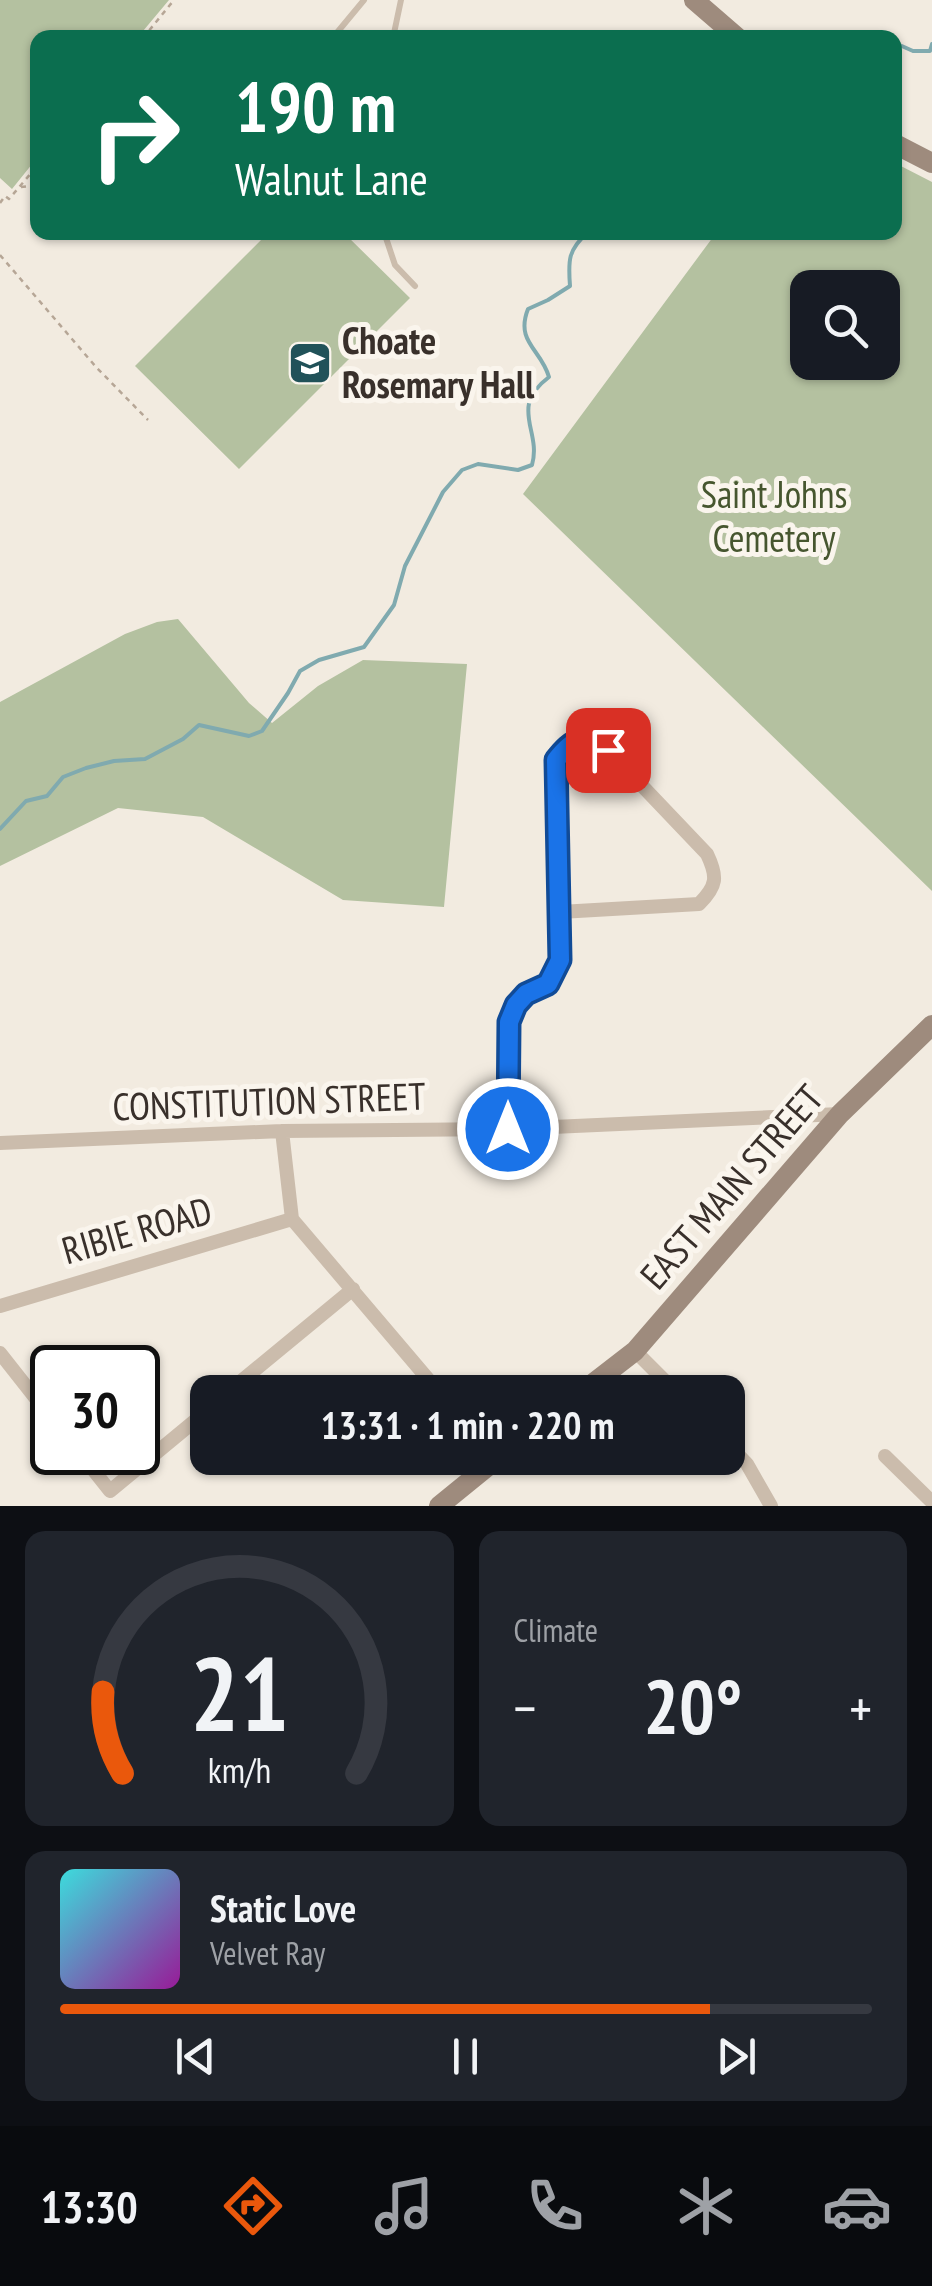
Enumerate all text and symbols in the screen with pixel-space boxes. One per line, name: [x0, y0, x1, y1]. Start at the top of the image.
text: 190 m: [235, 61, 396, 151]
icon: right: [70, 70, 200, 200]
text: Walnut Lane: [235, 149, 428, 207]
map controls: [790, 270, 900, 380]
button: search: [790, 270, 900, 380]
place label: Choate Rosemary Hall: [342, 315, 535, 408]
school or university icon: Choate Rosemary Hall: [287, 340, 333, 386]
park label: Saint Johns Cemetery: [701, 469, 847, 562]
pin: [566, 708, 651, 793]
icon: arrive: [581, 723, 636, 778]
street label: CONSTITUTION STREET: [112, 1071, 426, 1130]
street label: EAST MAIN STREET: [629, 1074, 833, 1298]
position arrow: [456, 1077, 560, 1181]
street label: RIBIE ROAD: [56, 1185, 217, 1274]
speed limit sign: 30: [30, 1345, 160, 1475]
text: 13:31 · 1 min · 220 m: [321, 1400, 614, 1449]
text: Climate: [514, 1609, 598, 1651]
text: 21: [190, 1625, 289, 1760]
text: 20°: [643, 1658, 742, 1755]
text: −: [514, 1672, 536, 1743]
text: +: [849, 1672, 872, 1743]
text: km/h: [208, 1747, 271, 1793]
text: Static Love: [210, 1883, 356, 1932]
text: Velvet Ray: [210, 1932, 325, 1974]
icon: previous: [168, 2029, 223, 2084]
icon: pause: [438, 2029, 493, 2084]
icon: next: [709, 2029, 764, 2084]
icon: directions: [218, 2171, 288, 2241]
icon: music: [369, 2171, 439, 2241]
icon: phone: [520, 2171, 590, 2241]
icon: climate: [671, 2171, 741, 2241]
icon: car: [822, 2171, 892, 2241]
text: 13:30: [40, 2177, 138, 2235]

